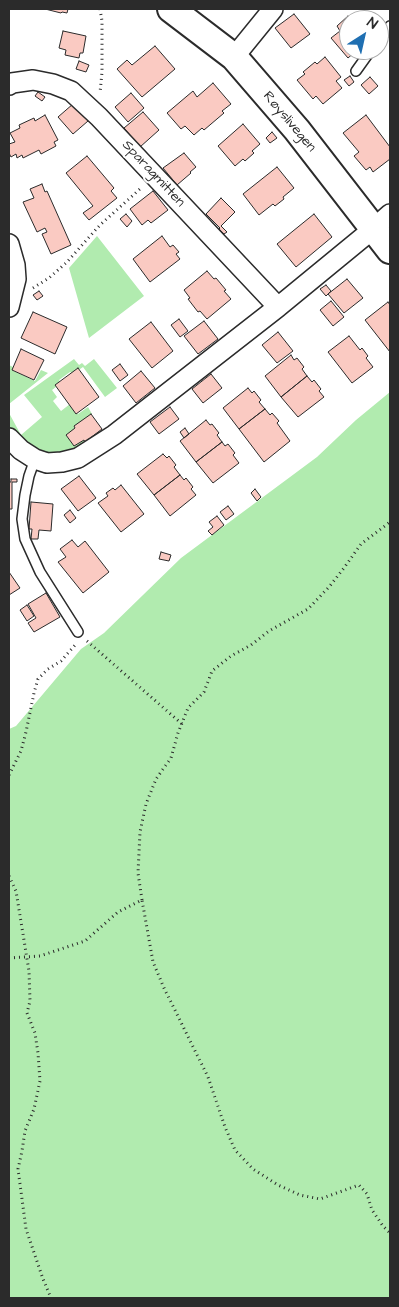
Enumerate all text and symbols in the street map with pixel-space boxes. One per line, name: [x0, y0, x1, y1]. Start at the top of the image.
north arrow: [339, 10, 389, 60]
text: N: [363, 13, 381, 34]
street label: Røyslivegen: [259, 88, 319, 156]
street label: Sparagmitten: [118, 137, 188, 211]

